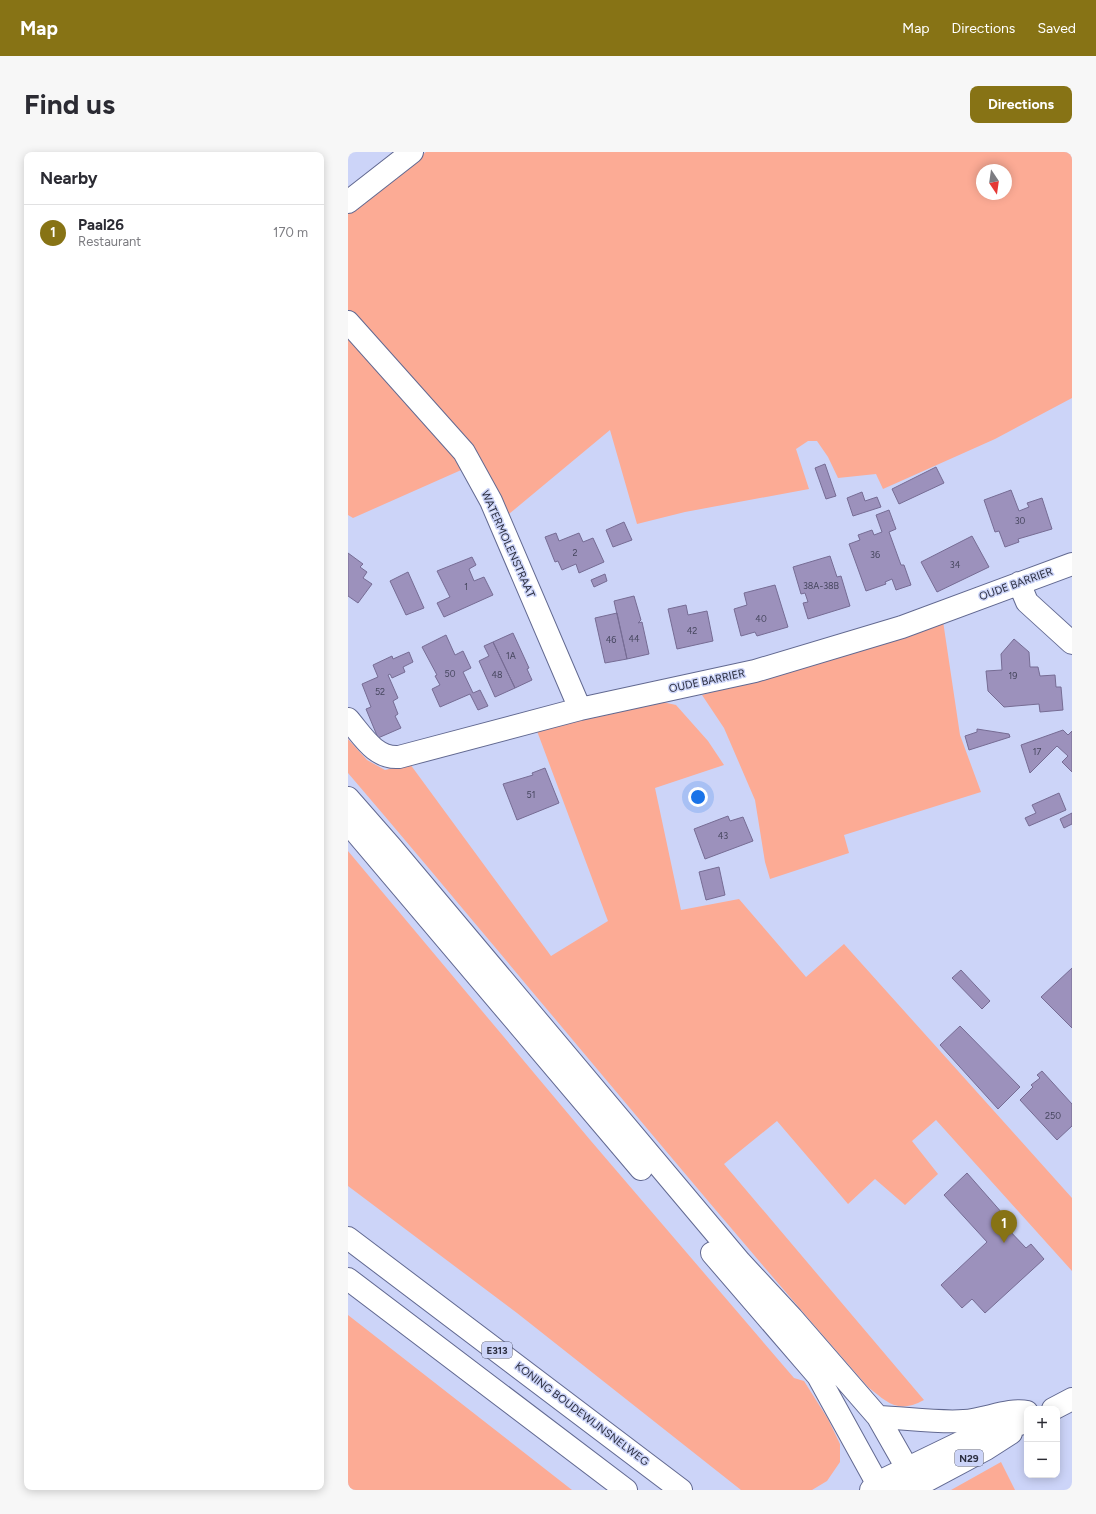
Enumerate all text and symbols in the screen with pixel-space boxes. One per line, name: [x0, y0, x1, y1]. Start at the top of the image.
text: Map: [20, 17, 58, 40]
text: Map: [902, 20, 930, 37]
text: Directions: [952, 20, 1015, 37]
text: Saved: [1037, 20, 1076, 37]
button: Directions: [970, 86, 1072, 123]
text: Find us: [24, 87, 115, 121]
north arrow: [976, 164, 1012, 200]
text: Nearby: [40, 168, 98, 188]
text: Paal26: [78, 216, 124, 234]
text: 1: [50, 225, 56, 240]
text: 170 m: [273, 225, 308, 240]
text: Restaurant: [78, 234, 141, 249]
street label: WATERMOLENSTRAAT: [478, 488, 538, 600]
house number: 30: [1015, 515, 1026, 526]
house number: 2: [572, 547, 578, 558]
house number: 36: [870, 549, 880, 560]
house number: 34: [950, 559, 961, 570]
street label: OUDE BARRIER: [977, 565, 1055, 603]
house number: 38A-38B: [803, 580, 840, 591]
house number: 1: [464, 581, 468, 592]
house number: 40: [755, 613, 767, 624]
house number: 42: [687, 625, 697, 636]
house number: 44: [628, 633, 640, 644]
house number: 46: [606, 634, 616, 645]
house number: 1A: [506, 650, 516, 661]
street label: OUDE BARRIER: [668, 667, 746, 695]
house number: 50: [445, 668, 456, 679]
house number: 48: [491, 669, 503, 680]
house number: 19: [1009, 670, 1017, 681]
house number: 52: [375, 686, 385, 697]
house number: 17: [1033, 746, 1041, 757]
your location: [688, 787, 708, 807]
house number: 51: [527, 789, 535, 800]
house number: 43: [718, 830, 728, 841]
house number: 250: [1045, 1110, 1061, 1121]
pin: 1: [991, 1210, 1017, 1243]
road number: E313: [482, 1342, 512, 1358]
street label: KONING BOUDEWIJNSNELWEG: [513, 1359, 651, 1469]
map controls: [1024, 1406, 1060, 1478]
button: +: [1024, 1406, 1060, 1442]
button: −: [1024, 1442, 1060, 1478]
road number: N29: [955, 1450, 983, 1466]

